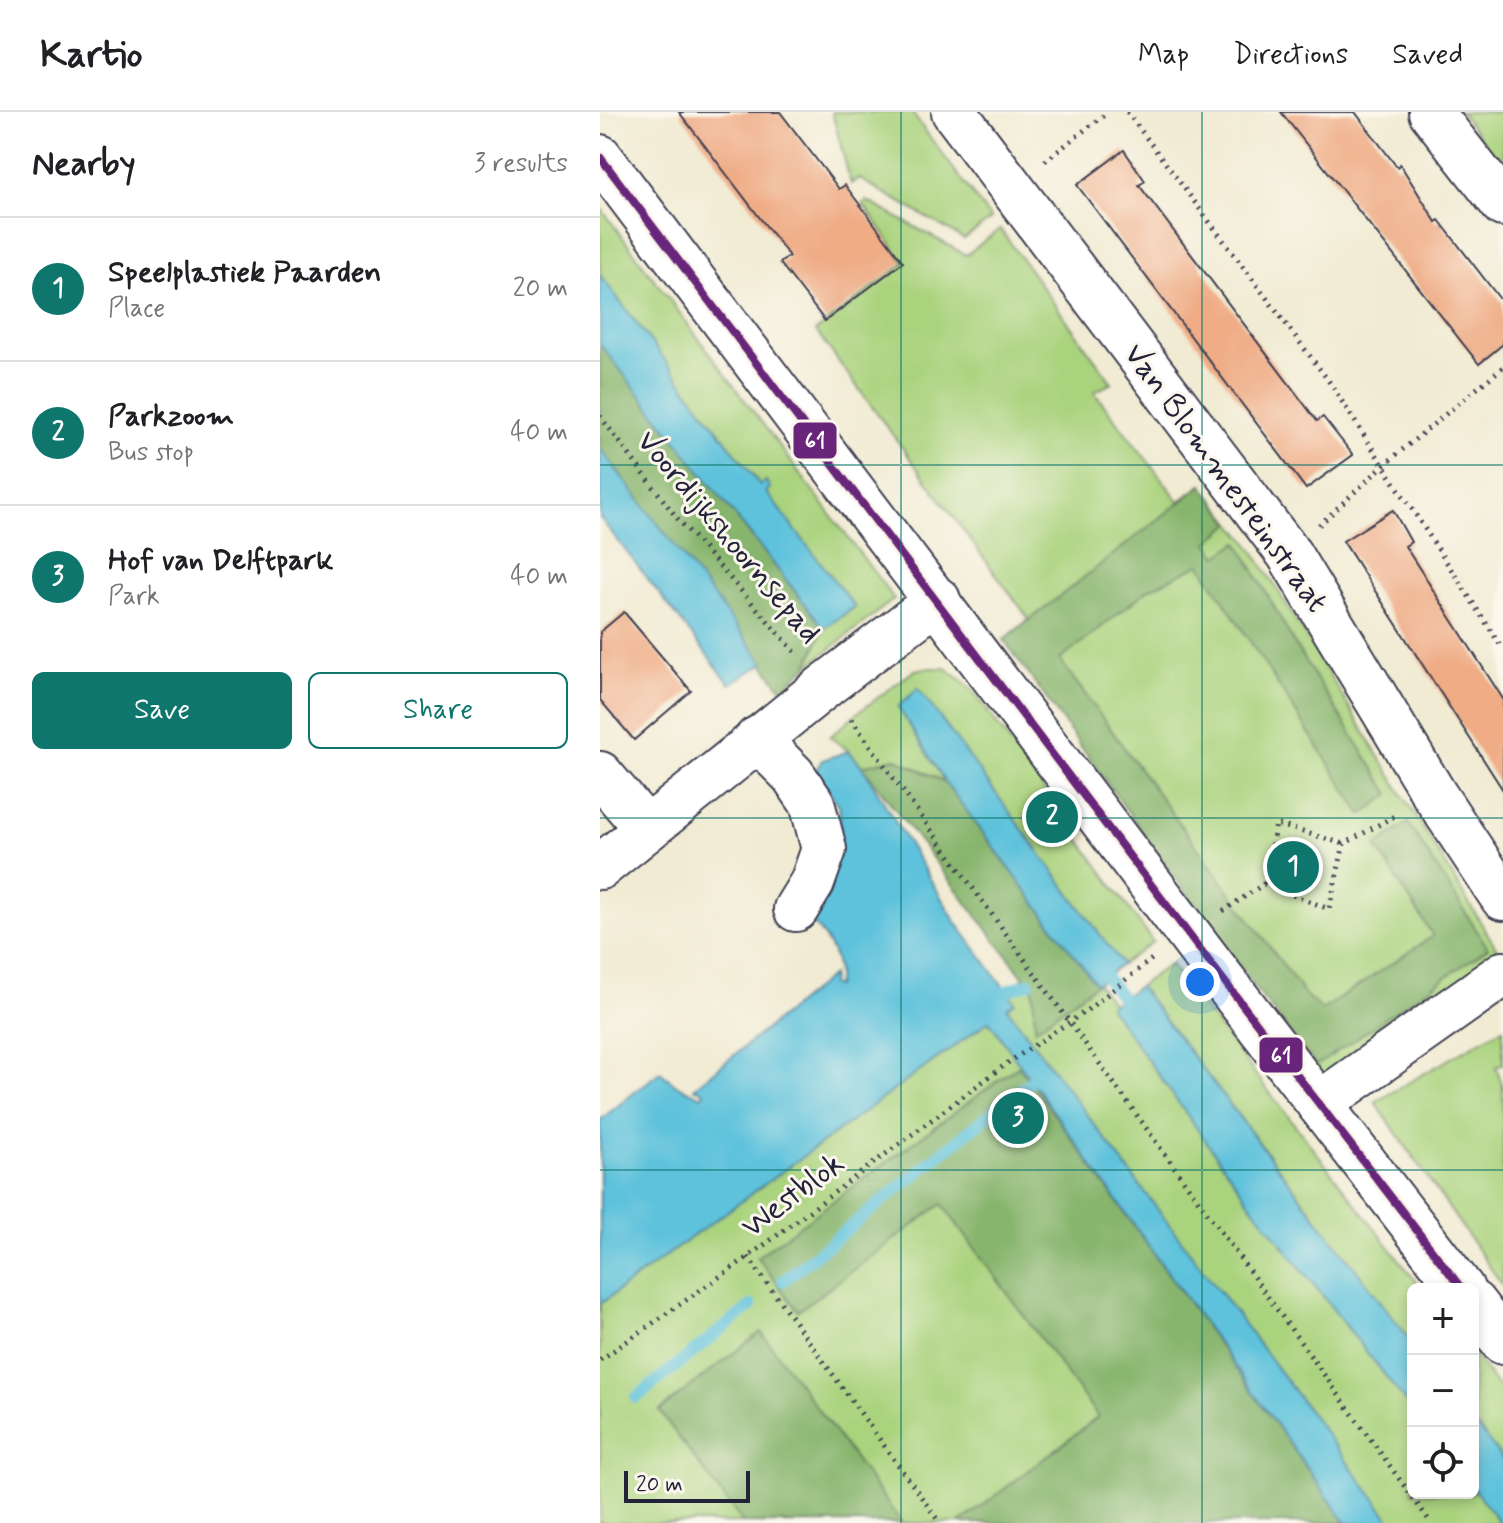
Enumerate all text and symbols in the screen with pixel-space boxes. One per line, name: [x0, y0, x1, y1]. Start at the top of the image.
text: Kartio: [40, 31, 143, 80]
text: Map: [1138, 37, 1189, 74]
text: Directions: [1233, 37, 1348, 74]
text: Saved: [1392, 37, 1463, 74]
text: Nearby: [32, 142, 136, 187]
text: 3 results: [474, 147, 568, 181]
text: Speelplastiek Paarden: [108, 253, 381, 292]
text: 1: [52, 272, 64, 306]
text: 20 m: [513, 272, 568, 306]
text: Place: [108, 292, 165, 326]
street label: Van Blommesteinstraat: [1114, 335, 1337, 621]
text: Parkzoom: [108, 397, 234, 436]
text: 2: [52, 416, 64, 450]
text: 40 m: [510, 416, 568, 450]
street label: Voordijkshoornsepad: [627, 421, 830, 653]
line badge: 61: [792, 421, 838, 460]
text: 61: [805, 428, 825, 456]
text: Bus stop: [108, 436, 194, 470]
text: Hof van Delftpark: [108, 541, 333, 580]
text: 3: [52, 560, 64, 594]
text: 40 m: [510, 560, 568, 594]
text: Park: [108, 580, 160, 614]
button: Save: [32, 672, 292, 749]
button: Share: [308, 672, 568, 749]
pin: 2: [1026, 787, 1078, 847]
pin: 1: [1267, 837, 1319, 897]
your location: [1180, 962, 1220, 1002]
line badge: 61: [1258, 1036, 1304, 1074]
text: 61: [1271, 1043, 1291, 1071]
pin: 3: [992, 1088, 1044, 1148]
street label: Westblok: [733, 1143, 853, 1248]
map controls: [1407, 1283, 1479, 1499]
button: +: [1407, 1283, 1479, 1355]
button: −: [1407, 1355, 1479, 1427]
button: locate: [1407, 1427, 1479, 1499]
scale bar: [624, 1467, 750, 1503]
text: 20 m: [636, 1471, 683, 1499]

